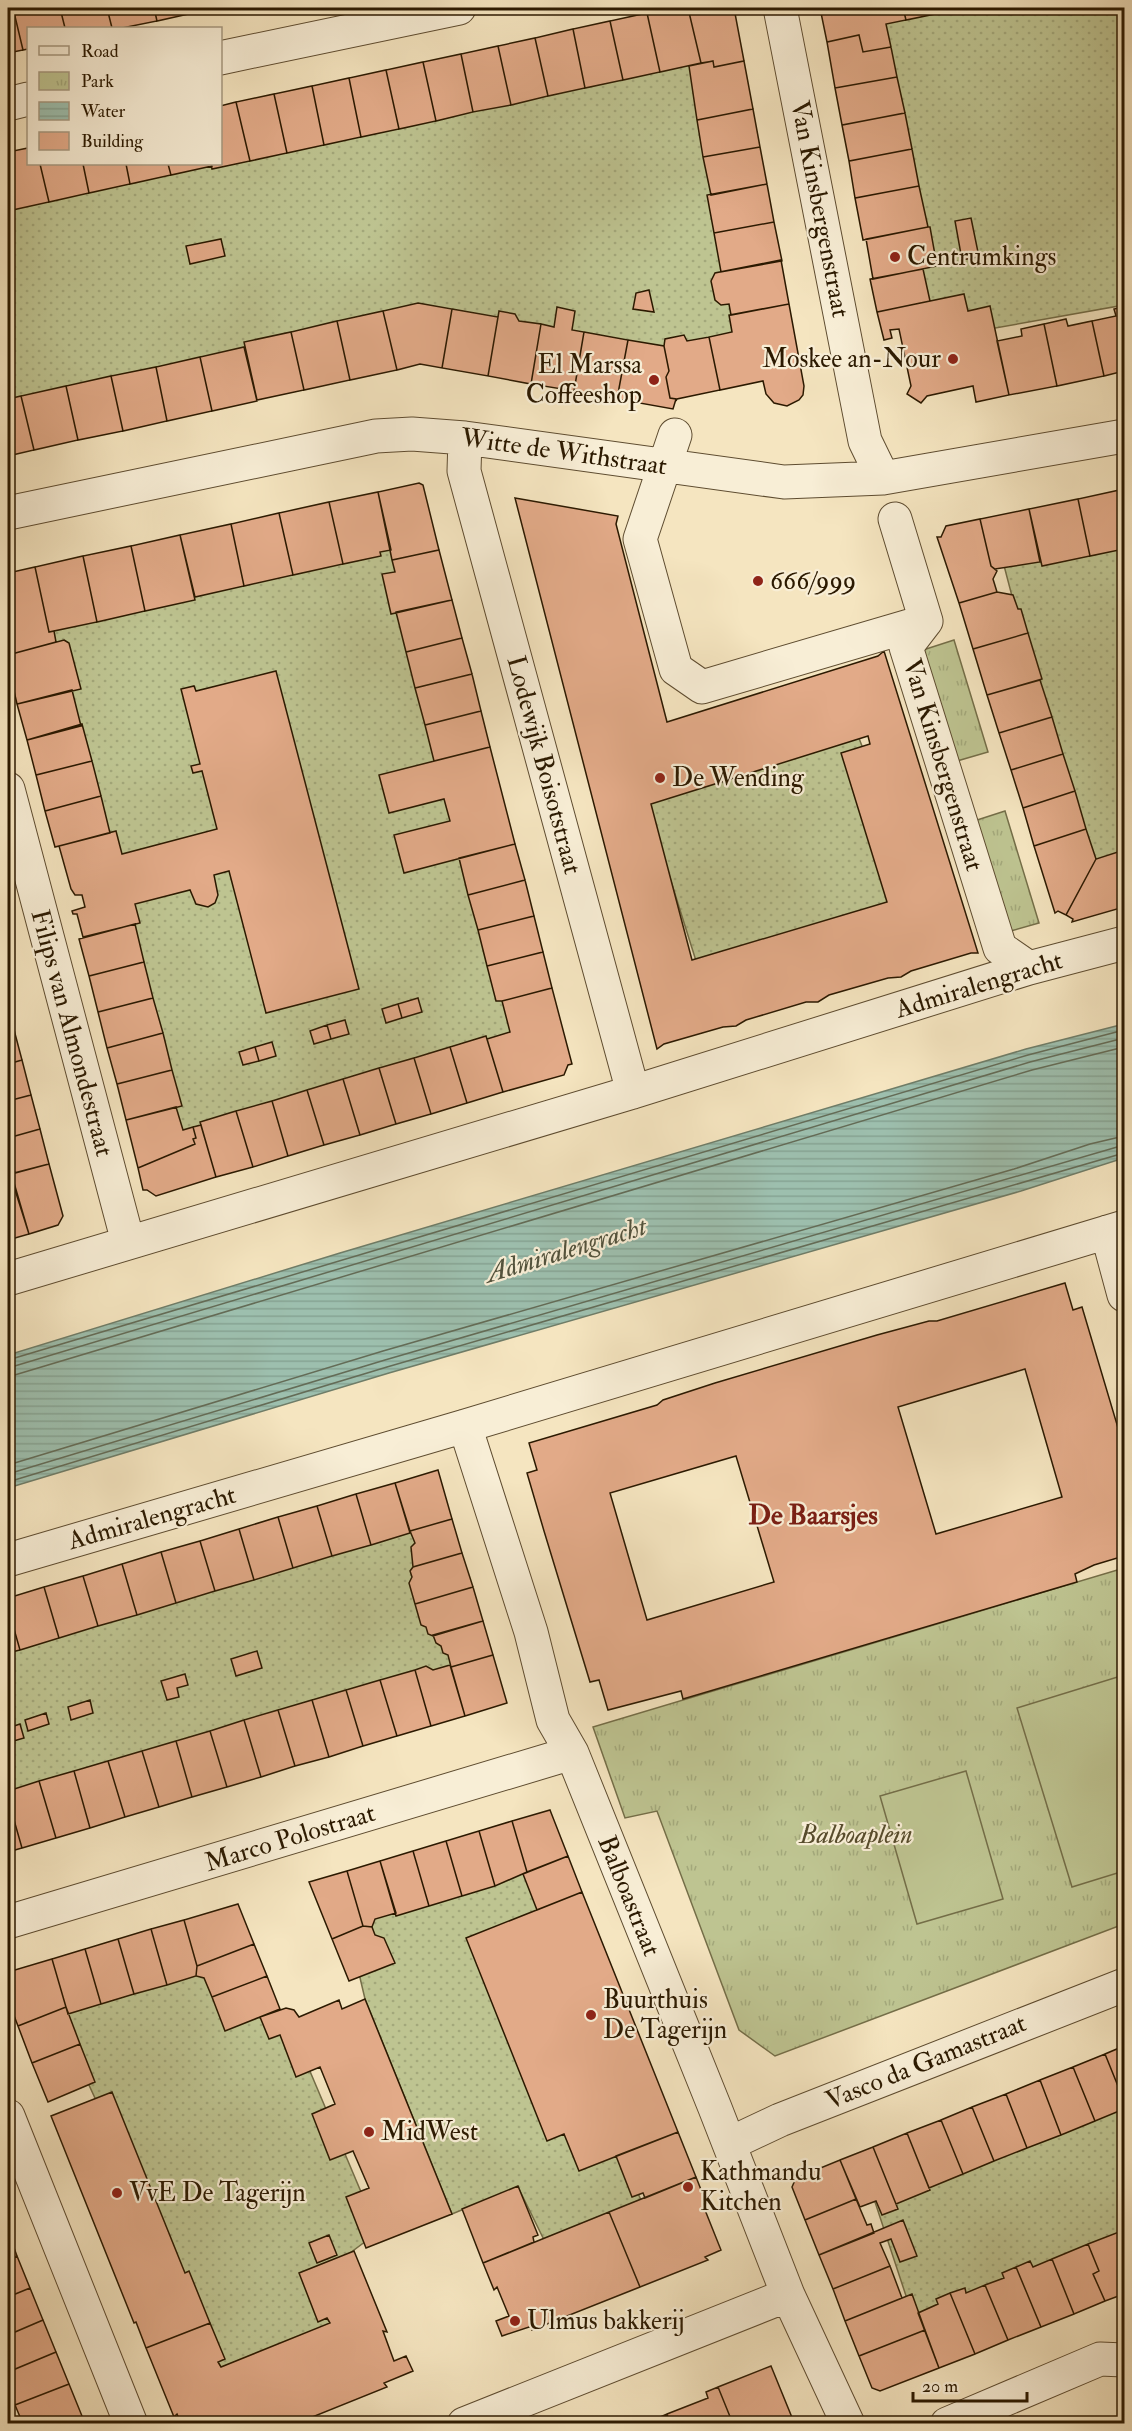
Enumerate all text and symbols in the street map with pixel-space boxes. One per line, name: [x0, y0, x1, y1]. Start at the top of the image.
legend: [27, 27, 222, 165]
text: Road: [81, 40, 119, 63]
text: Park: [81, 70, 114, 93]
street label: Van Kinsbergenstraat: [783, 98, 857, 320]
text: Water: [80, 100, 125, 123]
text: Building: [81, 130, 144, 153]
place label: Centrumkings: [907, 241, 1056, 273]
marker: Centrumkings: [888, 250, 902, 264]
place label: Moskee an-Nour: [762, 343, 941, 375]
place label: El Marssa Coffeeshop: [526, 349, 642, 412]
marker: Moskee an-Nour: [946, 352, 960, 366]
marker: El Marssa Coffeeshop: [647, 373, 661, 387]
street label: Witte de Withstraat: [458, 422, 669, 482]
place label: 666/999: [770, 565, 856, 597]
marker: 666/999: [751, 574, 765, 588]
street label: Lodewijk Boisotstraat: [499, 652, 589, 878]
street label: Van Kinsbergenstraat: [895, 655, 991, 875]
place label: De Wending: [672, 762, 805, 794]
marker: De Wending: [653, 771, 667, 785]
street label: Filips van Almondestraat: [23, 906, 120, 1160]
street label: Admiralengracht: [891, 944, 1066, 1026]
water label: Admiralengracht: [479, 1209, 652, 1291]
street label: Admiralengracht: [63, 1479, 240, 1558]
district label: De Baarsjes: [748, 1498, 878, 1533]
street label: Marco Polostraat: [201, 1797, 379, 1879]
park label: Balboaplein: [797, 1819, 913, 1851]
street label: Balboastraat: [590, 1831, 668, 1961]
place label: Buurthuis De Tagerijn: [603, 1984, 727, 2046]
street label: Vasco da Gamastraat: [821, 2007, 1031, 2117]
marker: Buurthuis De Tagerijn: [584, 2008, 598, 2022]
place label: MidWest: [381, 2116, 478, 2148]
marker: MidWest: [362, 2125, 376, 2139]
place label: Kathmandu Kitchen: [700, 2156, 821, 2218]
place label: VvE De Tagerijn: [129, 2177, 306, 2209]
marker: Kathmandu Kitchen: [681, 2180, 695, 2194]
marker: VvE De Tagerijn: [110, 2186, 124, 2200]
place label: Ulmus bakkerij: [527, 2305, 684, 2337]
marker: Ulmus bakkerij: [508, 2314, 522, 2328]
scale bar: [913, 2365, 1027, 2403]
text: 20 m: [922, 2375, 958, 2398]

